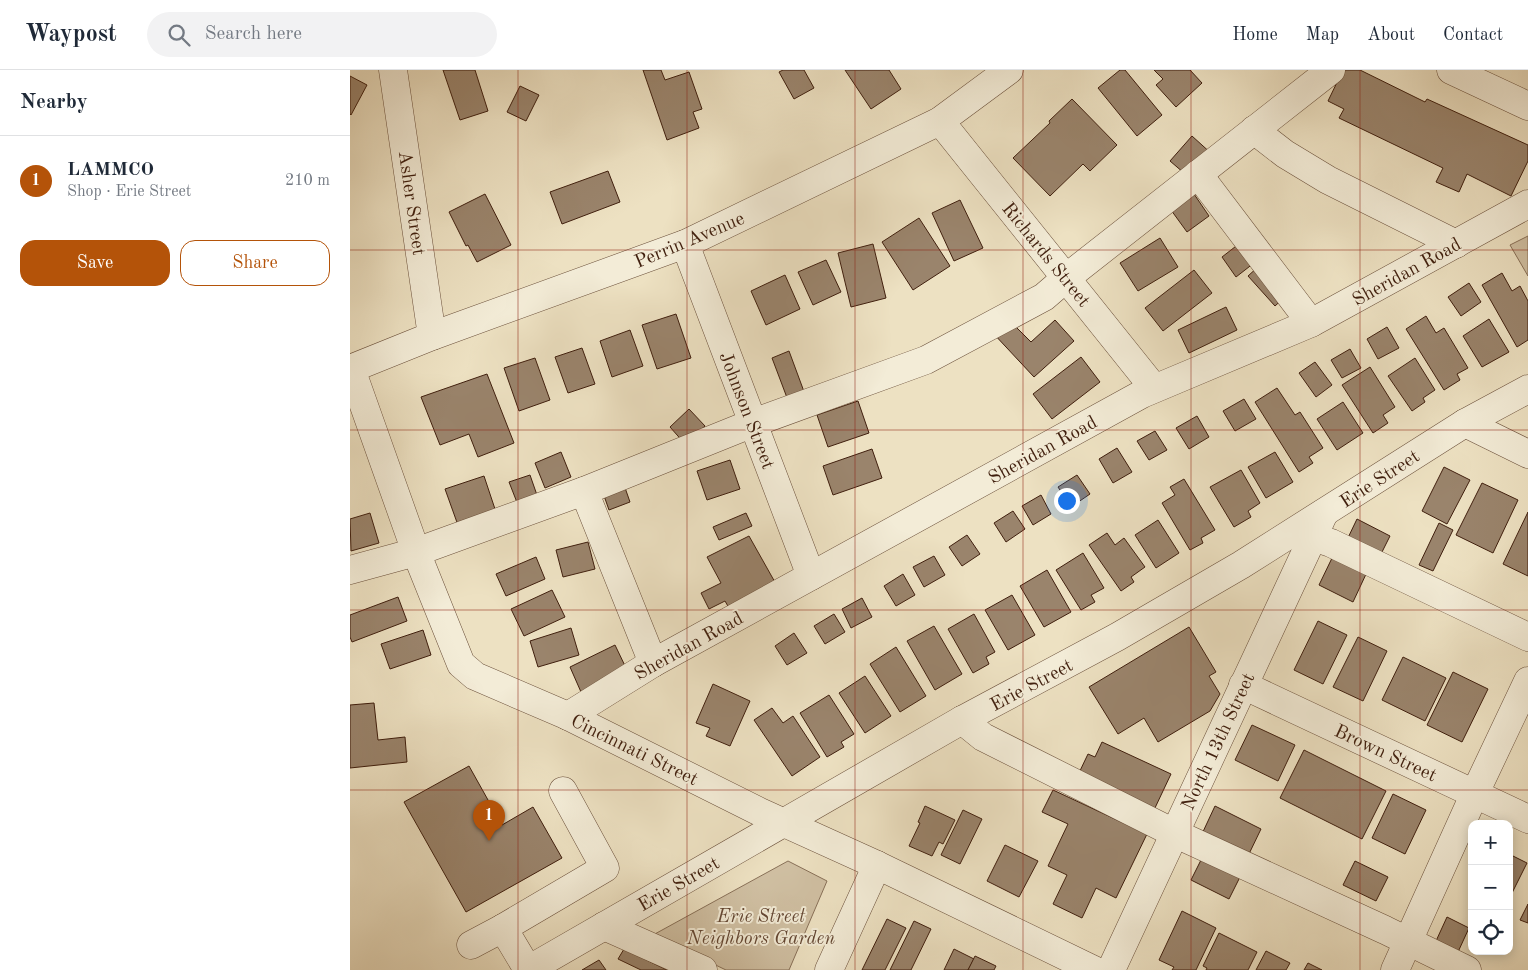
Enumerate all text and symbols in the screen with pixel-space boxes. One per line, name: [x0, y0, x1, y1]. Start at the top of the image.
search box: [147, 12, 497, 57]
icon: search: [165, 21, 193, 49]
text: Waypost: [25, 23, 117, 47]
text: Search here: [205, 25, 302, 44]
text: Home: [1232, 26, 1278, 44]
text: Map: [1306, 26, 1339, 44]
text: About: [1367, 26, 1415, 44]
text: Contact: [1443, 26, 1503, 44]
text: Nearby: [20, 92, 88, 113]
street label: Asher Street: [394, 150, 427, 257]
text: LAMMCO: [67, 161, 154, 180]
text: 1: [31, 173, 41, 189]
text: 210 m: [285, 173, 330, 189]
text: Shop · Erie Street: [67, 184, 191, 200]
street label: Richards Street: [997, 200, 1093, 311]
street label: Perrin Avenue: [632, 210, 748, 273]
street label: Sheridan Road: [1350, 236, 1465, 311]
button: Save: [20, 240, 170, 286]
button: Share: [180, 240, 330, 286]
street label: Johnson Street: [715, 350, 777, 472]
street label: Sheridan Road: [986, 414, 1101, 489]
street label: Erie Street: [1337, 447, 1423, 513]
your location: [1054, 488, 1080, 514]
street label: Sheridan Road: [632, 610, 747, 685]
street label: Erie Street: [988, 657, 1077, 716]
street label: North 13th Street: [1179, 671, 1259, 814]
street label: Cincinnati Street: [567, 712, 700, 790]
street label: Brown Street: [1331, 722, 1439, 786]
pin: 1: [473, 800, 505, 841]
map controls: [1468, 820, 1513, 955]
button: +: [1468, 820, 1513, 865]
street label: Erie Street: [635, 854, 723, 916]
button: −: [1468, 865, 1513, 910]
park label: Erie Street Neighbors Garden: [686, 908, 835, 949]
button: locate: [1468, 910, 1513, 955]

